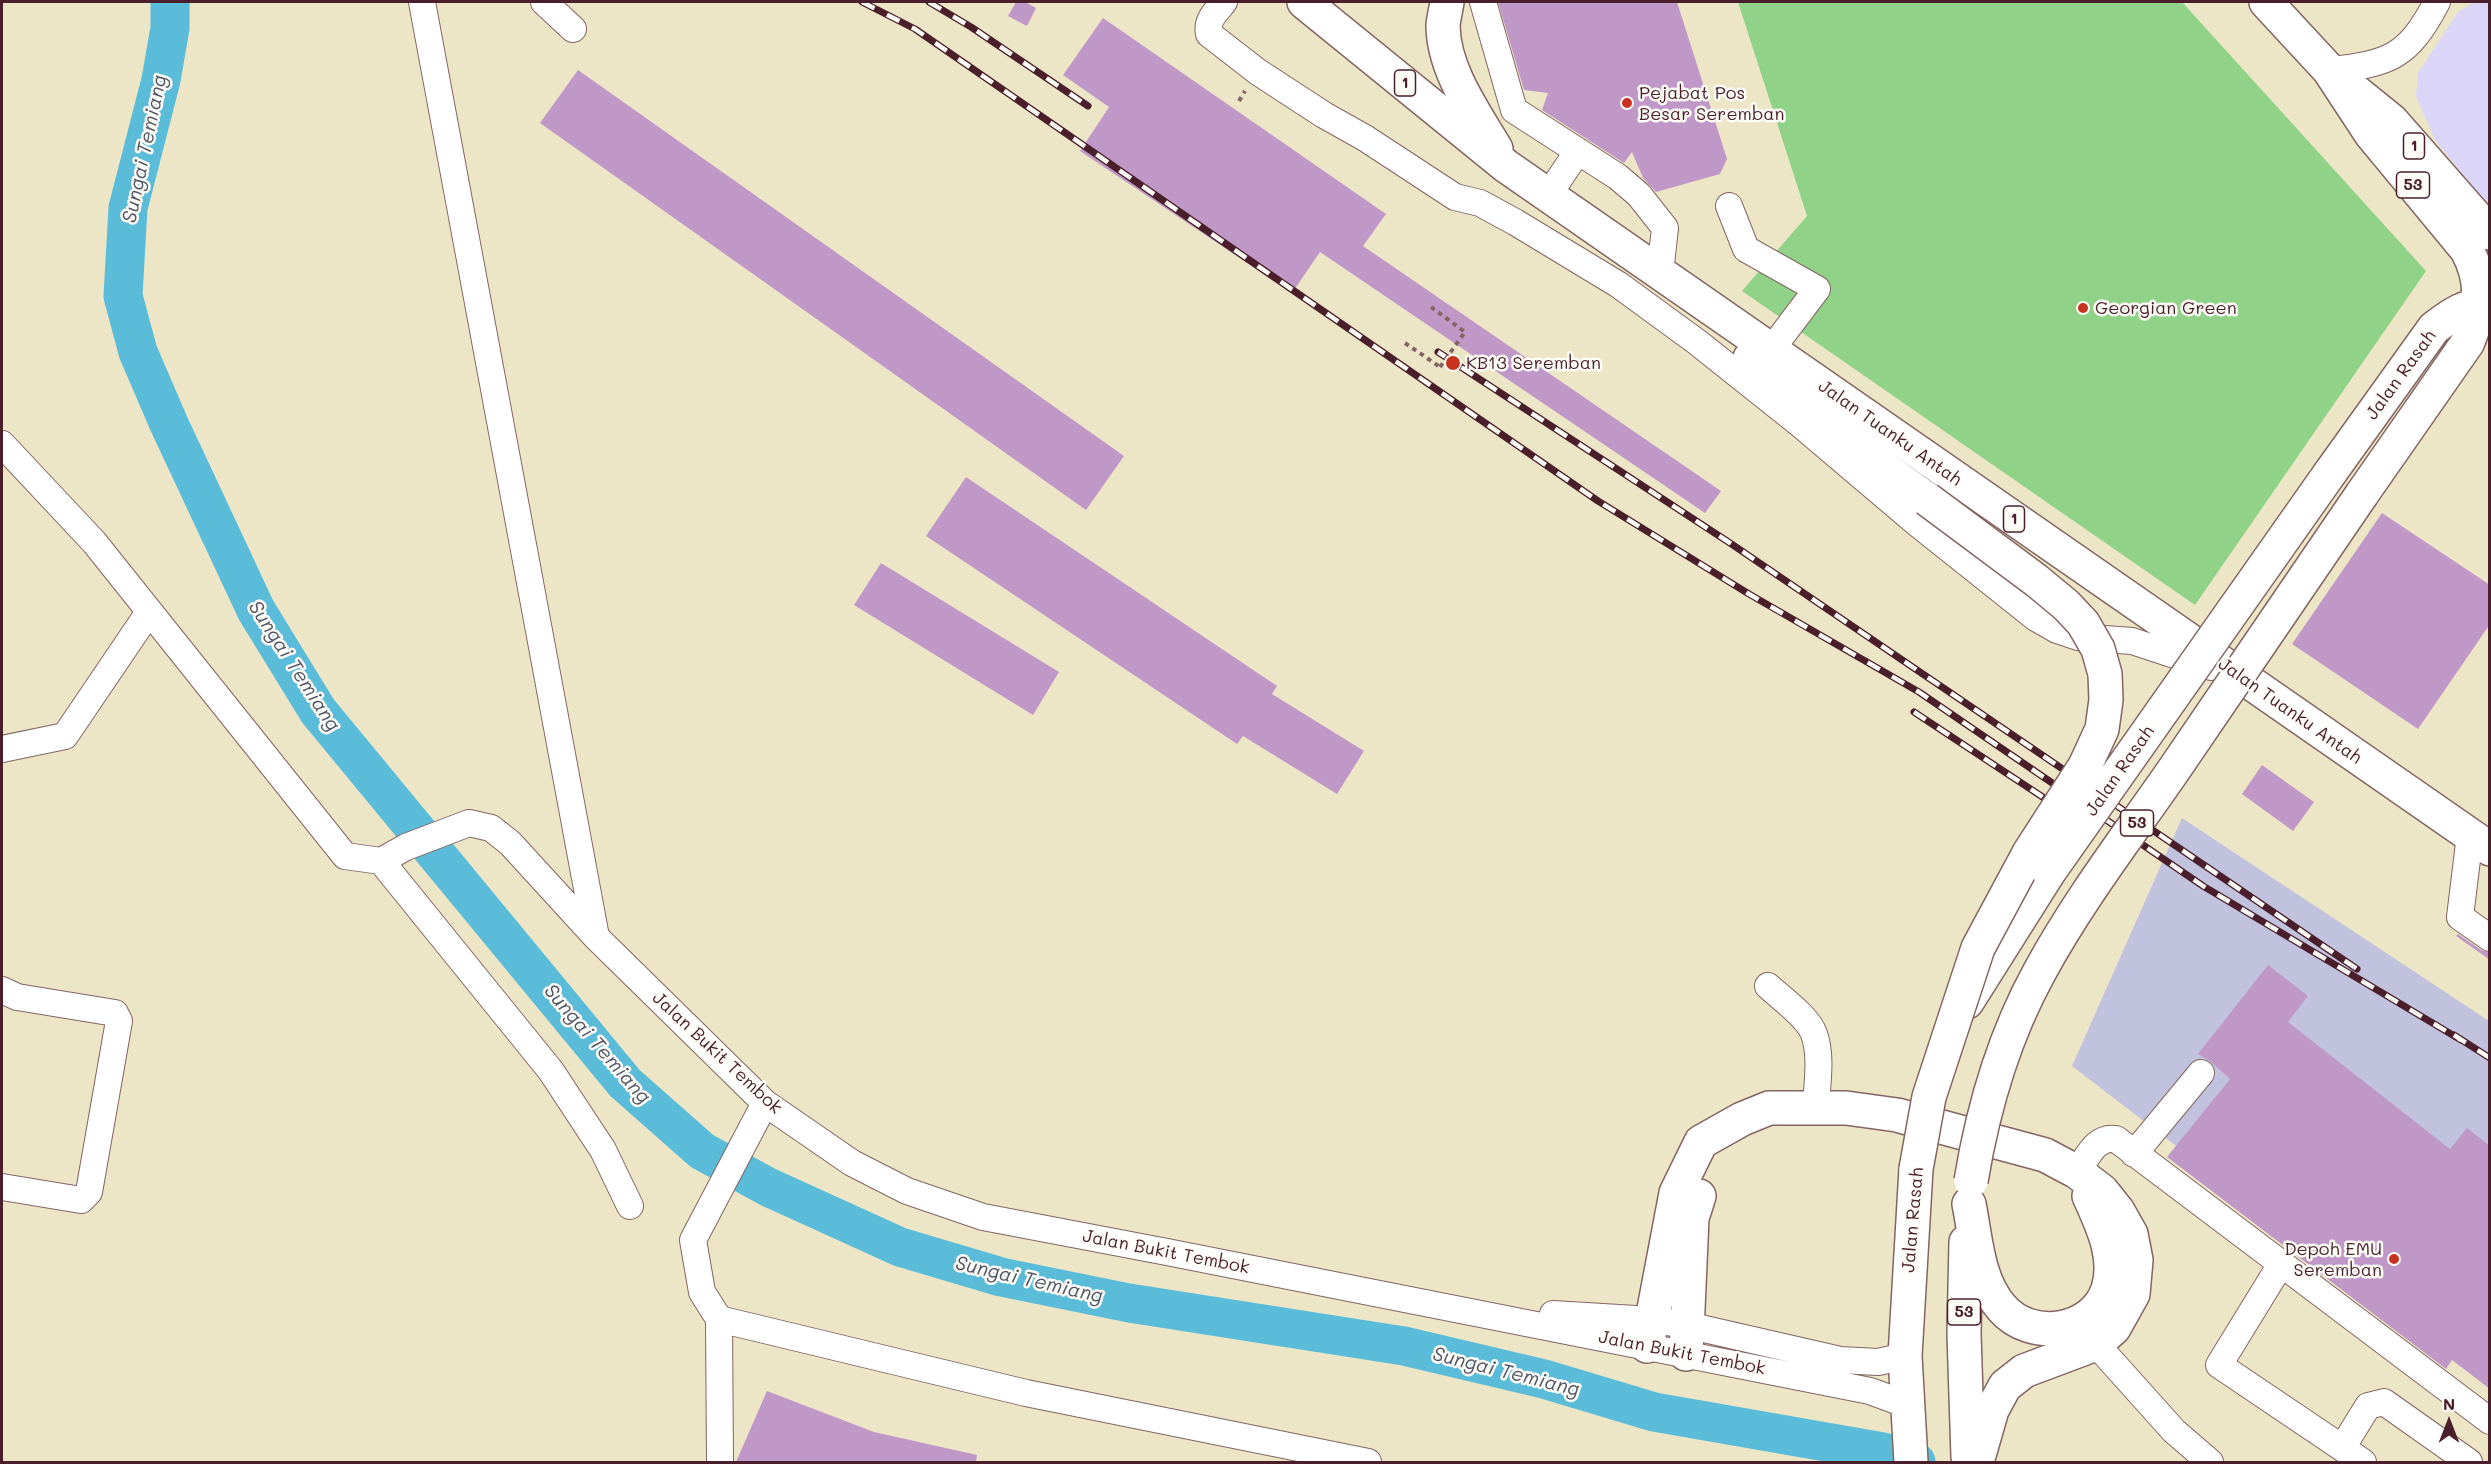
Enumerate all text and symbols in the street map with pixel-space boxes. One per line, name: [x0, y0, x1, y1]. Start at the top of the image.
road number: 1: [1394, 70, 1416, 96]
water label: Sungai Temiang: [118, 73, 172, 225]
place label: Pejabat Pos Besar Seremban: [1639, 82, 1785, 124]
marker: Pejabat Pos Besar Seremban: [1620, 96, 1634, 110]
road number: 1: [2404, 133, 2424, 159]
road number: 53: [2396, 172, 2430, 198]
place label: Georgian Green: [2095, 297, 2237, 319]
marker: Georgian Green: [2076, 301, 2090, 315]
street label: Jalan Rasah: [2361, 326, 2441, 424]
place label: KB13 Seremban: [1466, 352, 1601, 374]
marker: KB13 Seremban: [1444, 354, 1462, 372]
street label: Jalan Tuanku Antah: [1814, 375, 1966, 491]
road number: 1: [2004, 506, 2024, 532]
water label: Sungai Temiang: [243, 596, 345, 736]
street label: Jalan Tuanku Antah: [2214, 653, 2366, 769]
street label: Jalan Rasah: [2081, 722, 2159, 820]
road number: 53: [2120, 810, 2154, 836]
water label: Sungai Temiang: [539, 979, 655, 1109]
street label: Jalan Bukit Tembok: [648, 987, 786, 1119]
street label: Jalan Rasah: [1898, 1167, 1928, 1273]
street label: Jalan Bukit Tembok: [1081, 1225, 1251, 1279]
place label: Depoh EMU Seremban: [2284, 1238, 2382, 1280]
water label: Sungai Temiang: [953, 1251, 1105, 1309]
marker: Depoh EMU Seremban: [2387, 1252, 2401, 1266]
road number: 53: [1948, 1299, 1980, 1325]
street label: Jalan Bukit Tembok: [1597, 1326, 1767, 1380]
water label: Sungai Temiang: [1430, 1342, 1582, 1402]
north arrow: [2419, 1392, 2479, 1452]
text: N: [2443, 1393, 2455, 1414]

